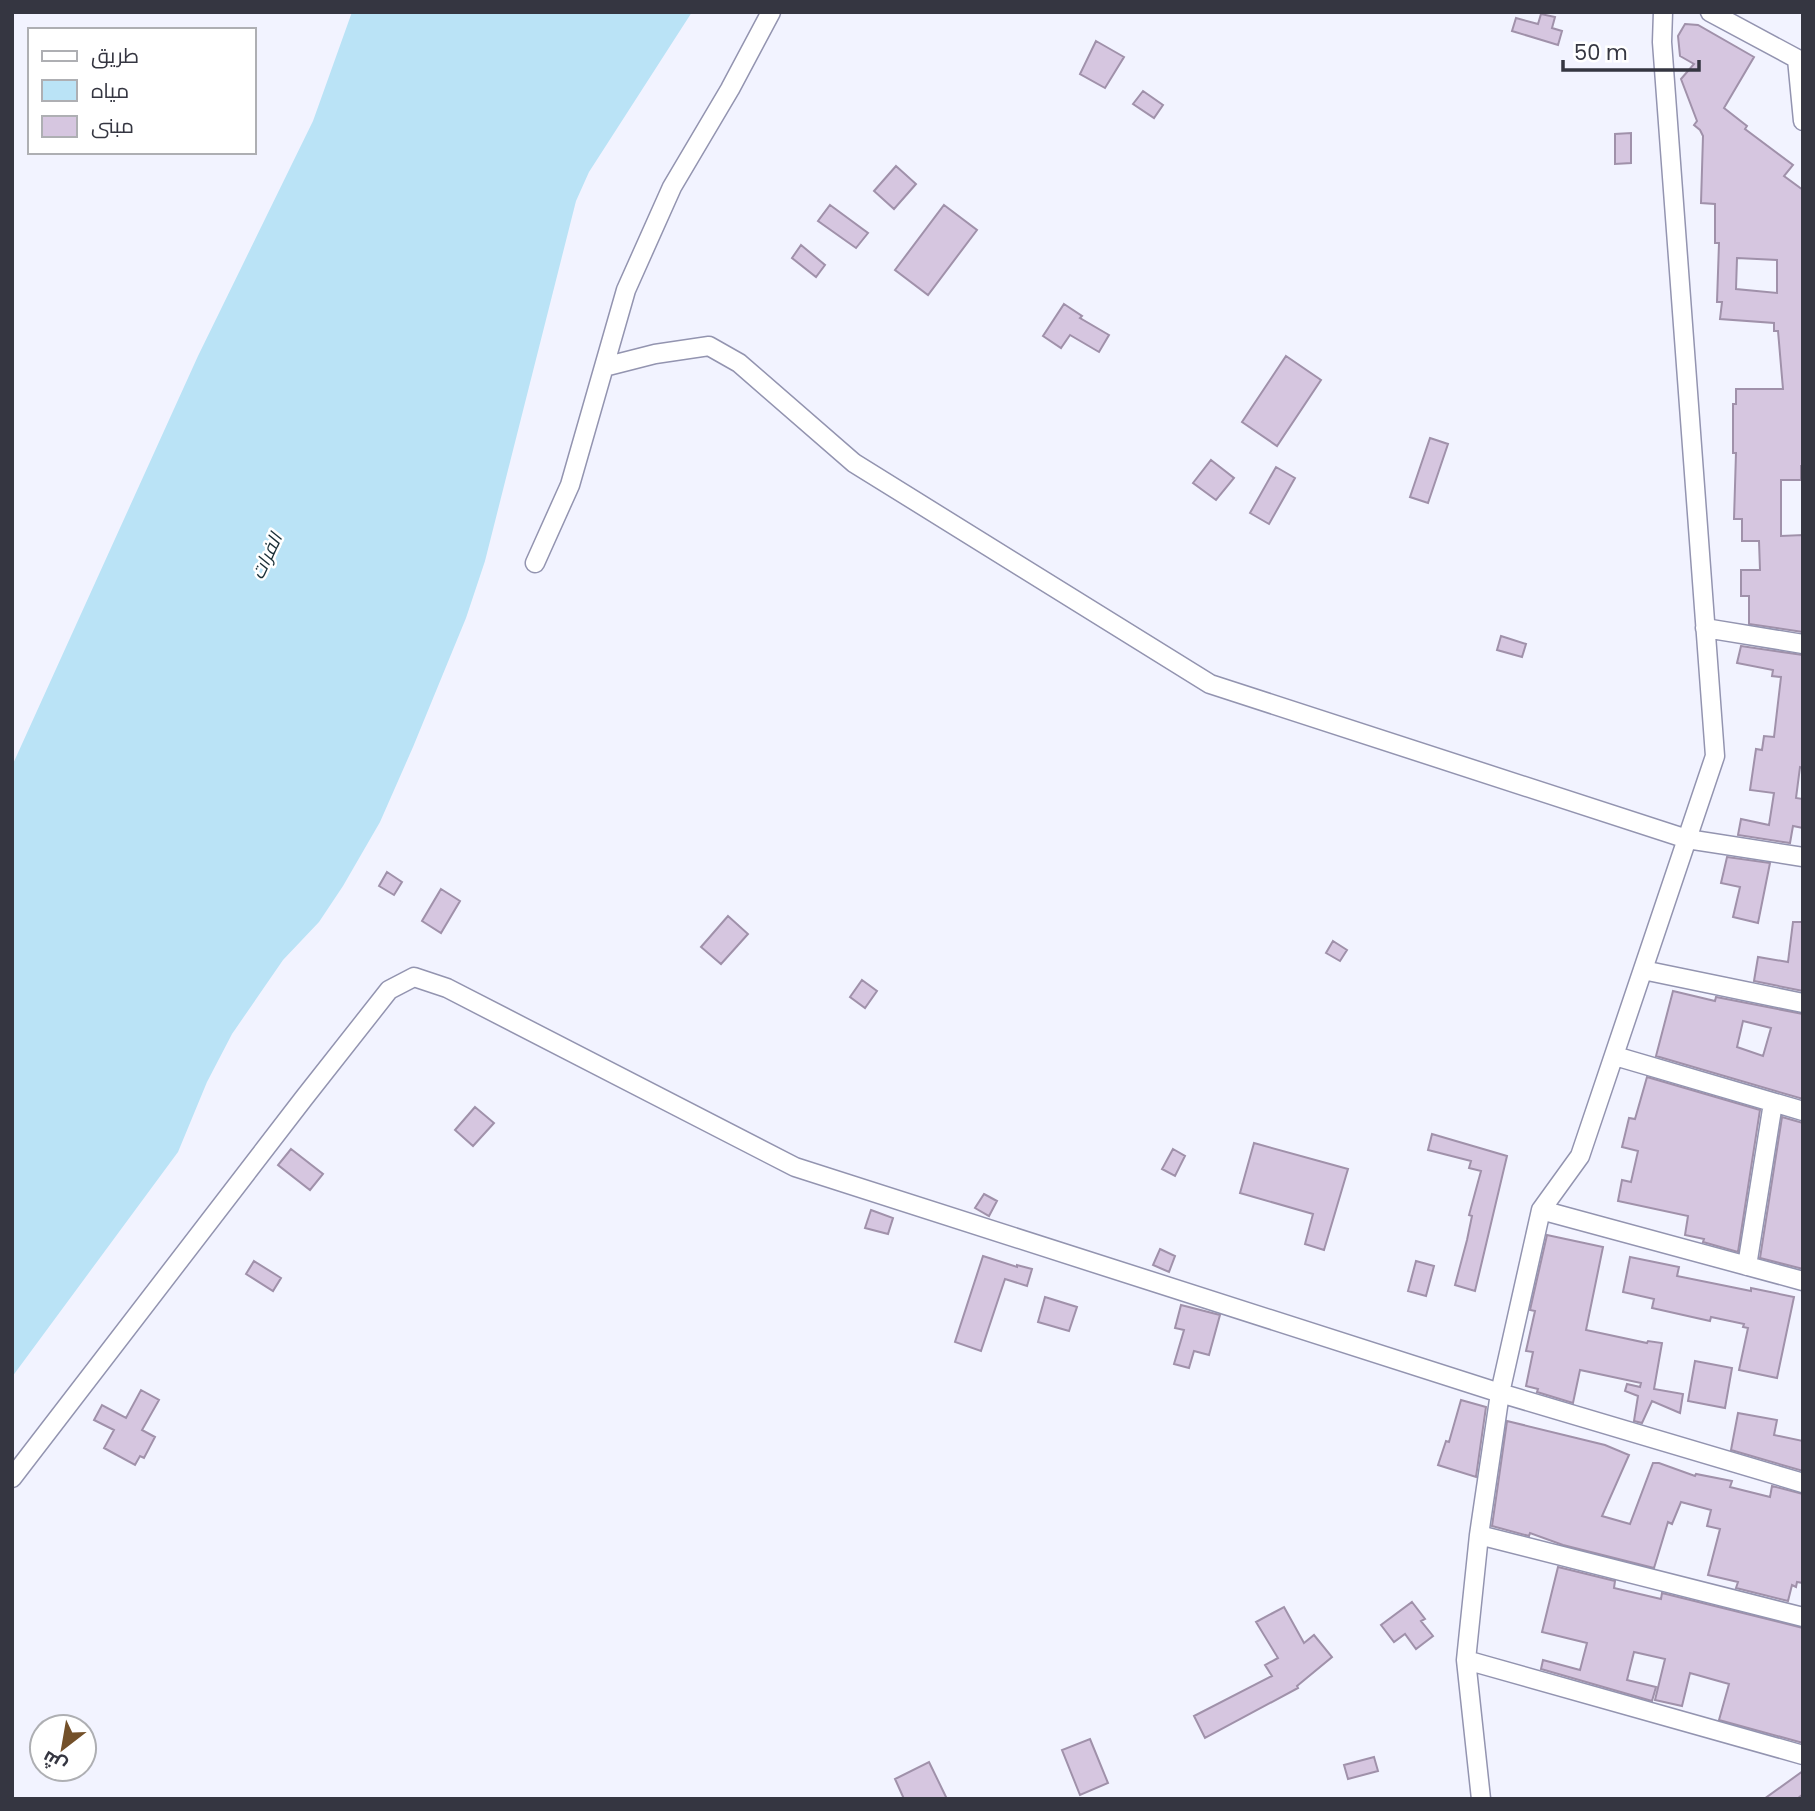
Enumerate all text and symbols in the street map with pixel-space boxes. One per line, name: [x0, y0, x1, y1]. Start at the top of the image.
legend: [28, 28, 256, 154]
scale bar: [1563, 28, 1700, 72]
text: 50 m: [1574, 38, 1628, 67]
text: طريق: [91, 41, 139, 70]
text: مياه: [91, 76, 129, 105]
text: مبنى: [91, 111, 134, 140]
water label: الفرات: [244, 527, 290, 584]
north arrow: [28, 1713, 98, 1783]
text: ش: [37, 1744, 72, 1780]

